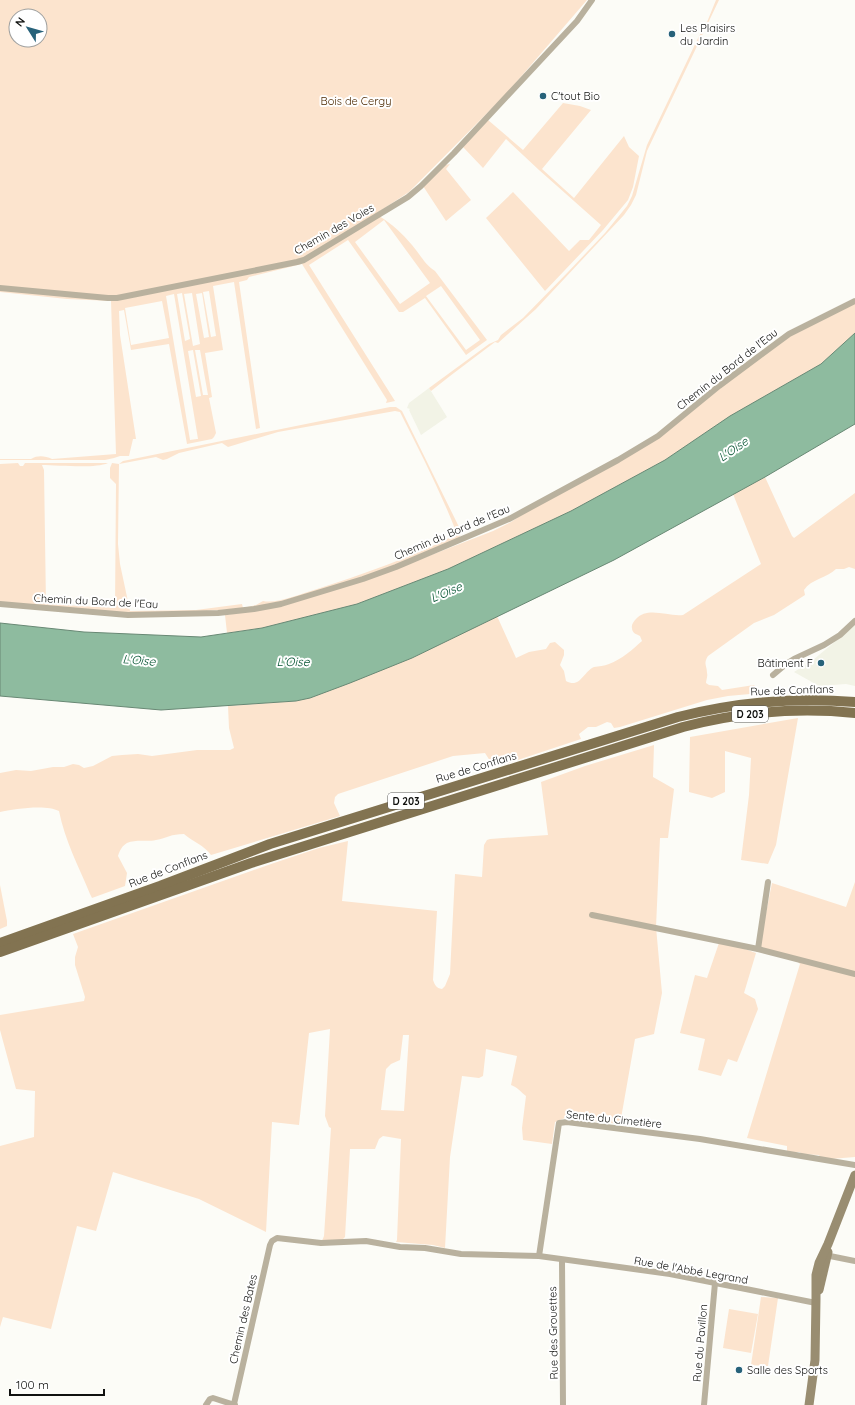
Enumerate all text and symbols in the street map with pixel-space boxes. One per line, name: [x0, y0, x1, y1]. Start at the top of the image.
north arrow: [8, 8, 48, 48]
text: N: [12, 15, 28, 29]
place label: Les Plaisirs du Jardin: [680, 21, 735, 48]
marker: Les Plaisirs du Jardin: [667, 29, 677, 39]
place label: C'tout Bio: [551, 89, 600, 103]
marker: C'tout Bio: [538, 91, 548, 101]
park label: Bois de Cergy: [321, 94, 391, 108]
street label: Chemin des Voies: [292, 200, 376, 258]
street label: Chemin du Bord de l'Eau: [674, 325, 780, 413]
water label: L'Oise: [715, 433, 752, 464]
street label: Chemin du Bord de l'Eau: [392, 501, 512, 563]
water label: L'Oise: [428, 578, 465, 605]
street label: Chemin du Bord de l'Eau: [33, 591, 159, 611]
water label: L'Oise: [122, 651, 157, 669]
water label: L’Oise: [277, 654, 311, 669]
place label: Bâtiment F: [758, 656, 813, 670]
marker: Bâtiment F: [816, 658, 826, 668]
street label: Rue de Conflans: [750, 682, 834, 698]
road number: D 203: [732, 706, 768, 722]
street label: Rue de Conflans: [434, 748, 518, 786]
road number: D 203: [388, 793, 424, 809]
street label: Rue de Conflans: [127, 848, 209, 890]
street label: Sente du Cimetière: [566, 1107, 662, 1131]
street label: Rue de l'Abbé Legrand: [633, 1253, 749, 1287]
street label: Chemin des Bates: [226, 1273, 260, 1365]
street label: Rue des Grouettes: [545, 1286, 561, 1380]
street label: Rue du Pavillon: [690, 1304, 710, 1382]
place label: Salle des Sports: [747, 1363, 828, 1377]
marker: Salle des Sports: [734, 1365, 744, 1375]
scale bar: [10, 1371, 104, 1397]
text: 100 m: [16, 1377, 49, 1392]

